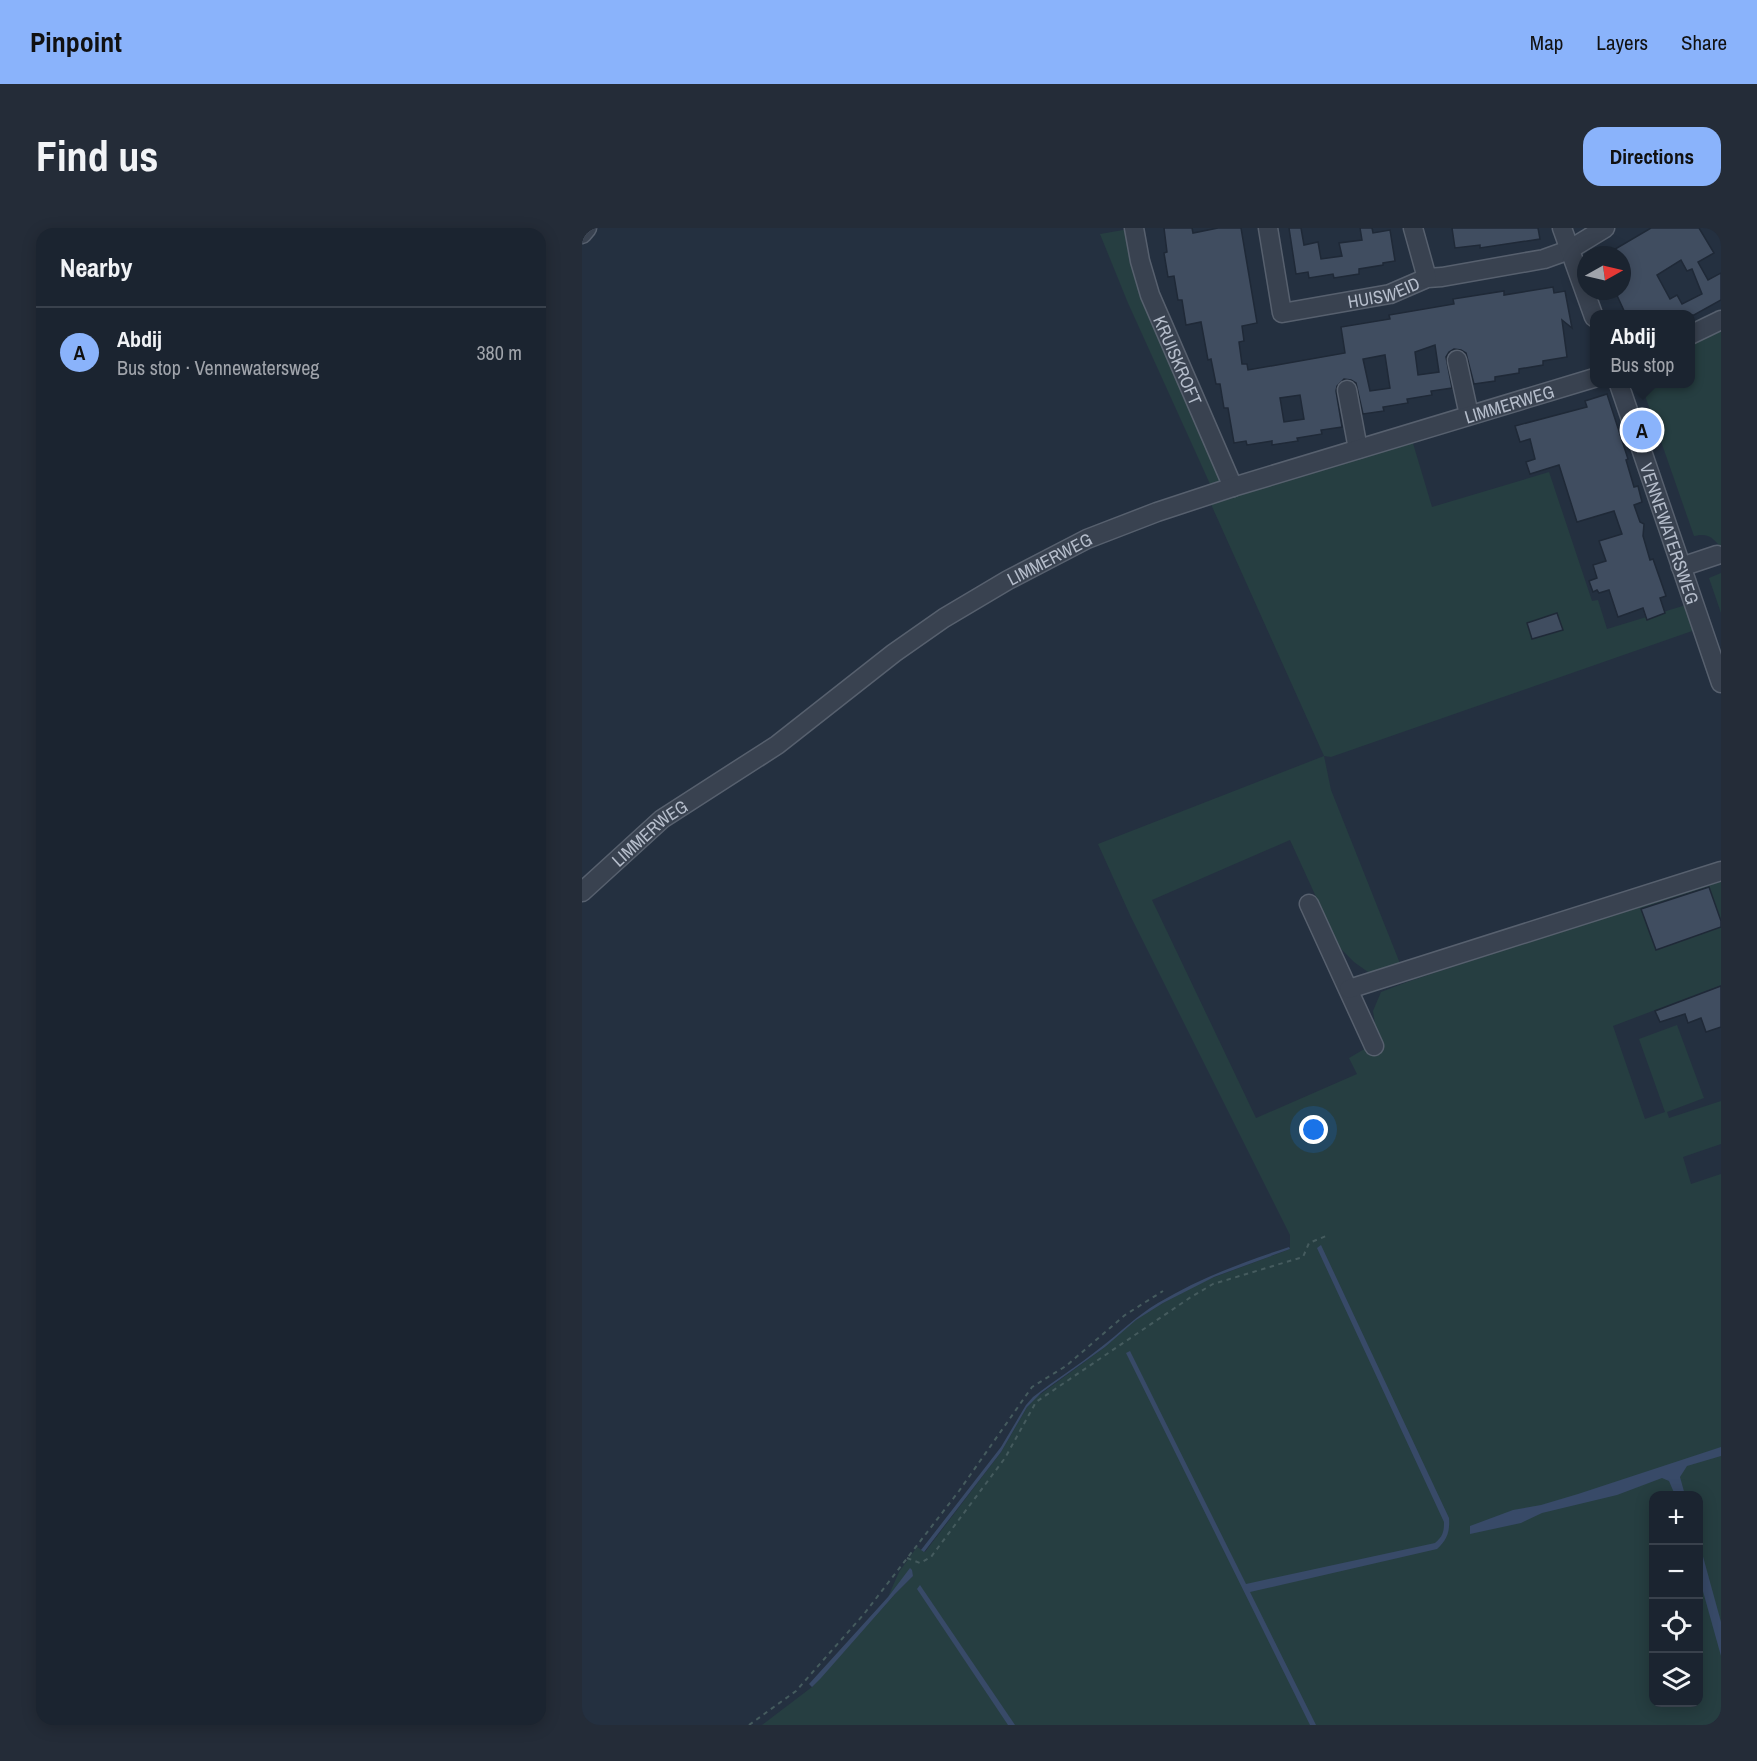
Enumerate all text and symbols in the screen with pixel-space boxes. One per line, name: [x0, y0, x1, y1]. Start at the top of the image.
text: Pinpoint: [30, 23, 122, 61]
text: Map: [1530, 28, 1563, 57]
text: Layers: [1596, 28, 1648, 57]
text: Share: [1681, 28, 1727, 57]
button: Directions: [1583, 127, 1721, 186]
text: Find us: [36, 128, 158, 184]
north arrow: [1577, 246, 1631, 300]
text: Nearby: [60, 250, 132, 285]
street label: HUISWEID: [1346, 270, 1424, 314]
popup: [1590, 310, 1695, 388]
street label: KRUISKROFT: [1148, 312, 1209, 409]
text: Abdij: [1611, 321, 1656, 351]
text: Abdij: [117, 324, 162, 354]
text: A: [74, 339, 85, 366]
text: 380 m: [476, 339, 522, 366]
text: Bus stop: [1611, 351, 1674, 378]
text: Bus stop · Vennewatersweg: [117, 354, 319, 381]
street label: LIMMERWEG: [1461, 378, 1557, 429]
pin: A: [1622, 408, 1662, 452]
street label: VENNEWATERSWEG: [1634, 460, 1706, 608]
street label: LIMMERWEG: [1003, 526, 1096, 591]
street label: LIMMERWEG: [606, 793, 692, 872]
your location: [1299, 1115, 1328, 1144]
map controls: [1649, 1491, 1703, 1707]
button: +: [1649, 1491, 1703, 1545]
button: −: [1649, 1545, 1703, 1599]
button: locate: [1649, 1599, 1703, 1653]
button: layers: [1649, 1653, 1703, 1707]

